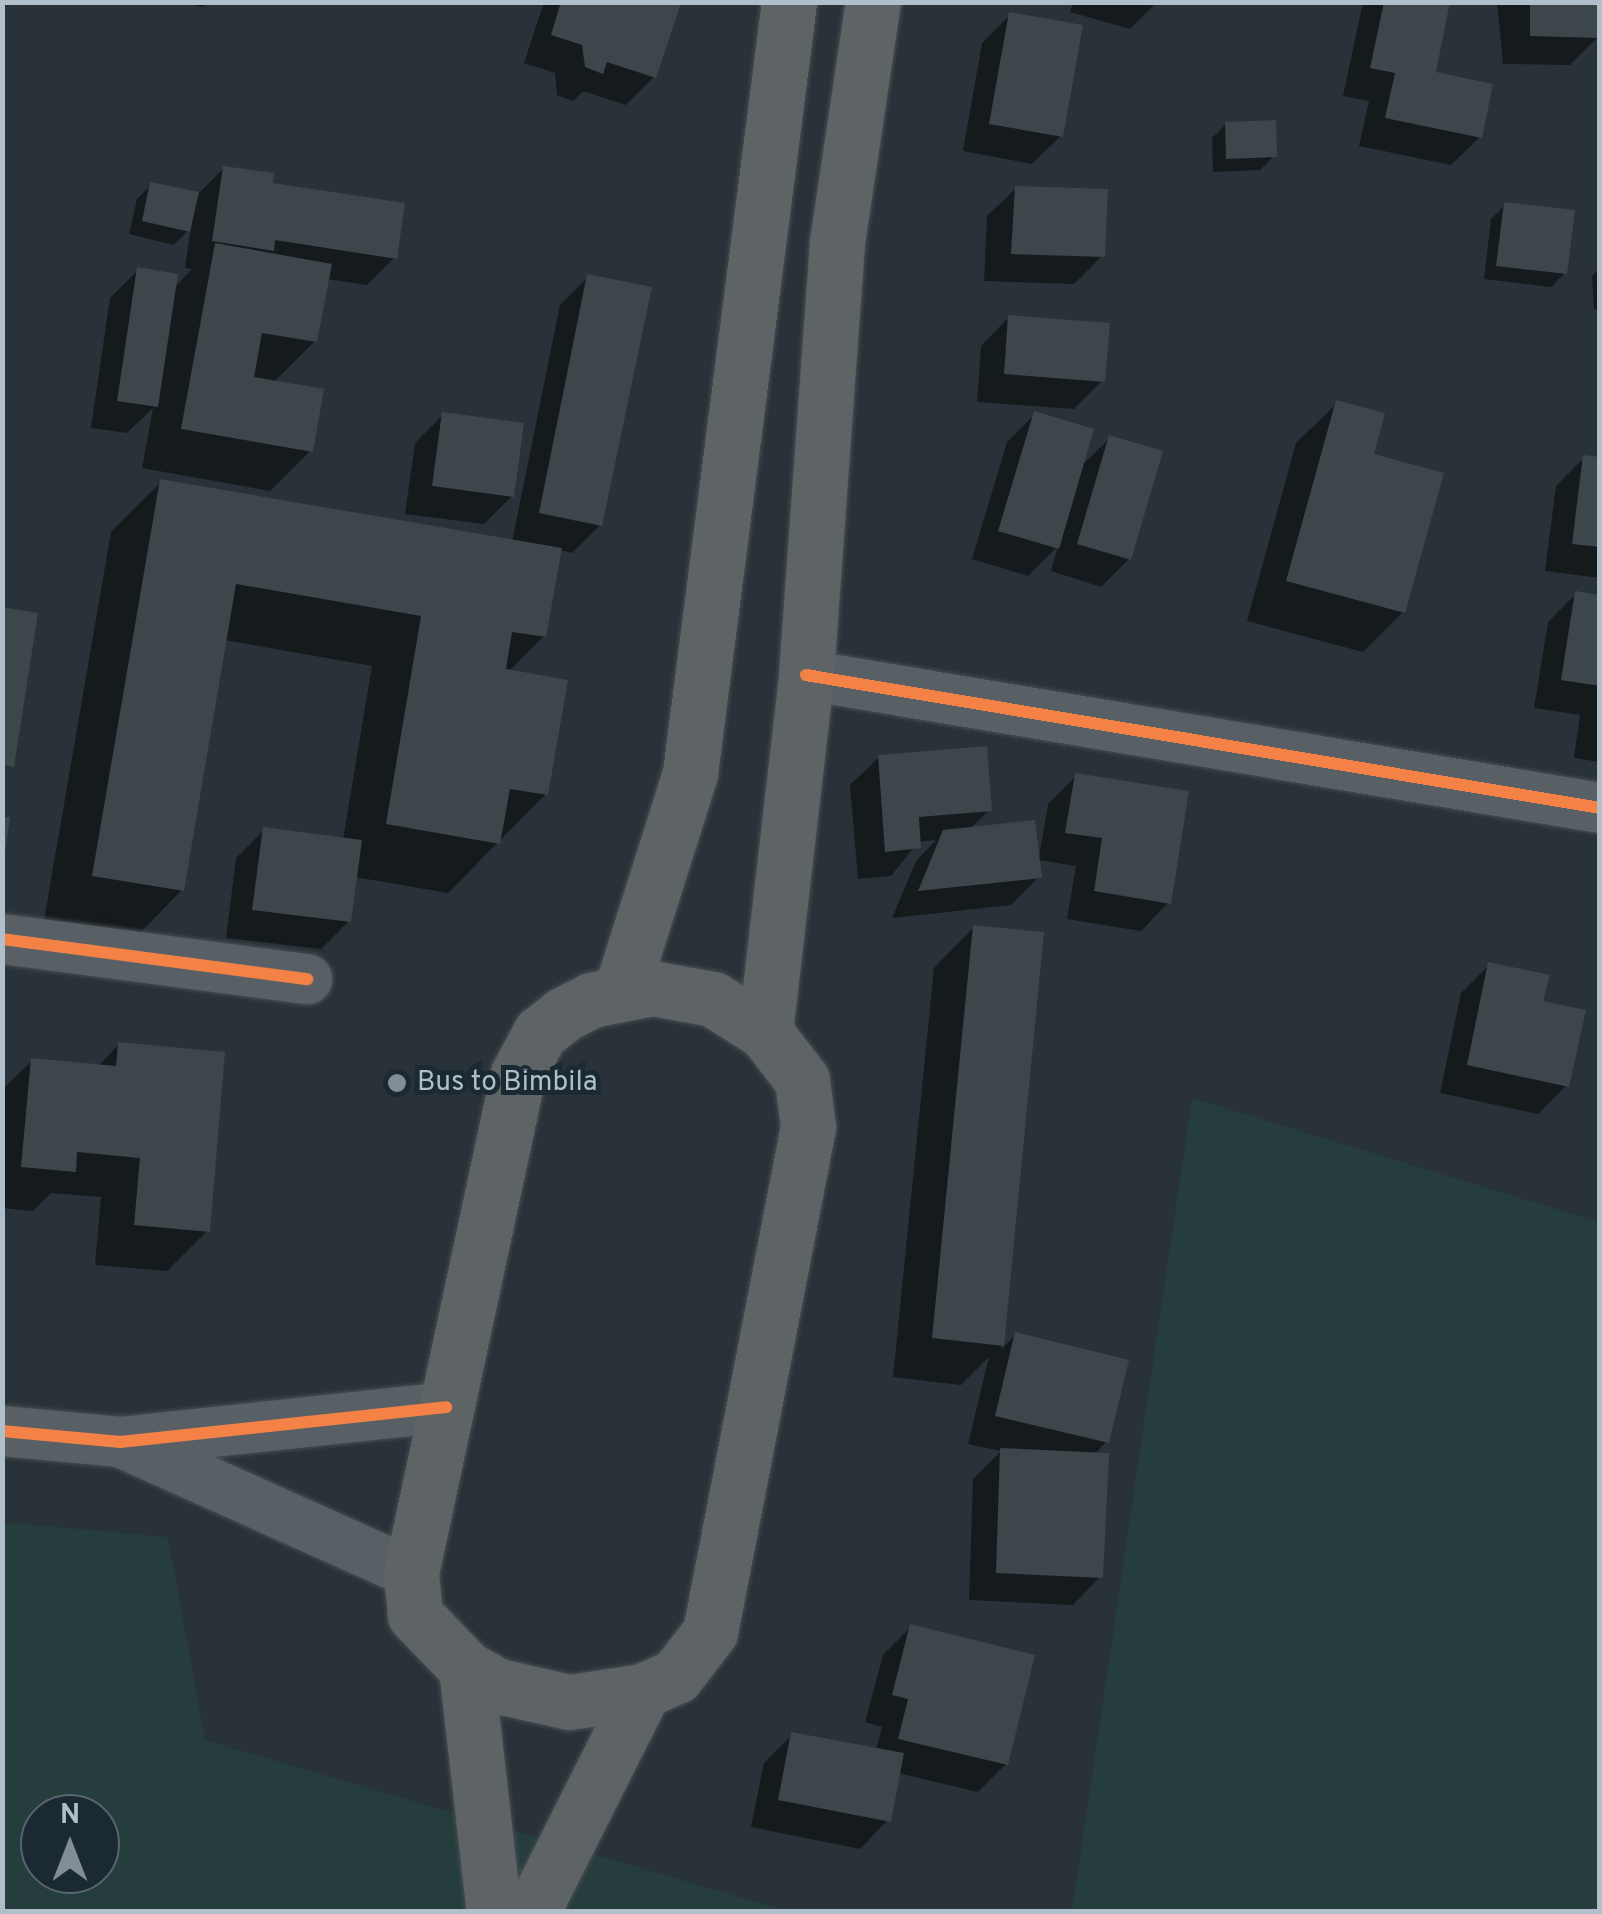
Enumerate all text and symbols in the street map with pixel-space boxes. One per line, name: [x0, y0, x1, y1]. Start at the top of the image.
place label: Bus to Bimbila: [417, 1066, 597, 1100]
marker: Bus to Bimbila: [386, 1072, 408, 1094]
north arrow: [20, 1794, 120, 1894]
text: N: [60, 1798, 80, 1834]

